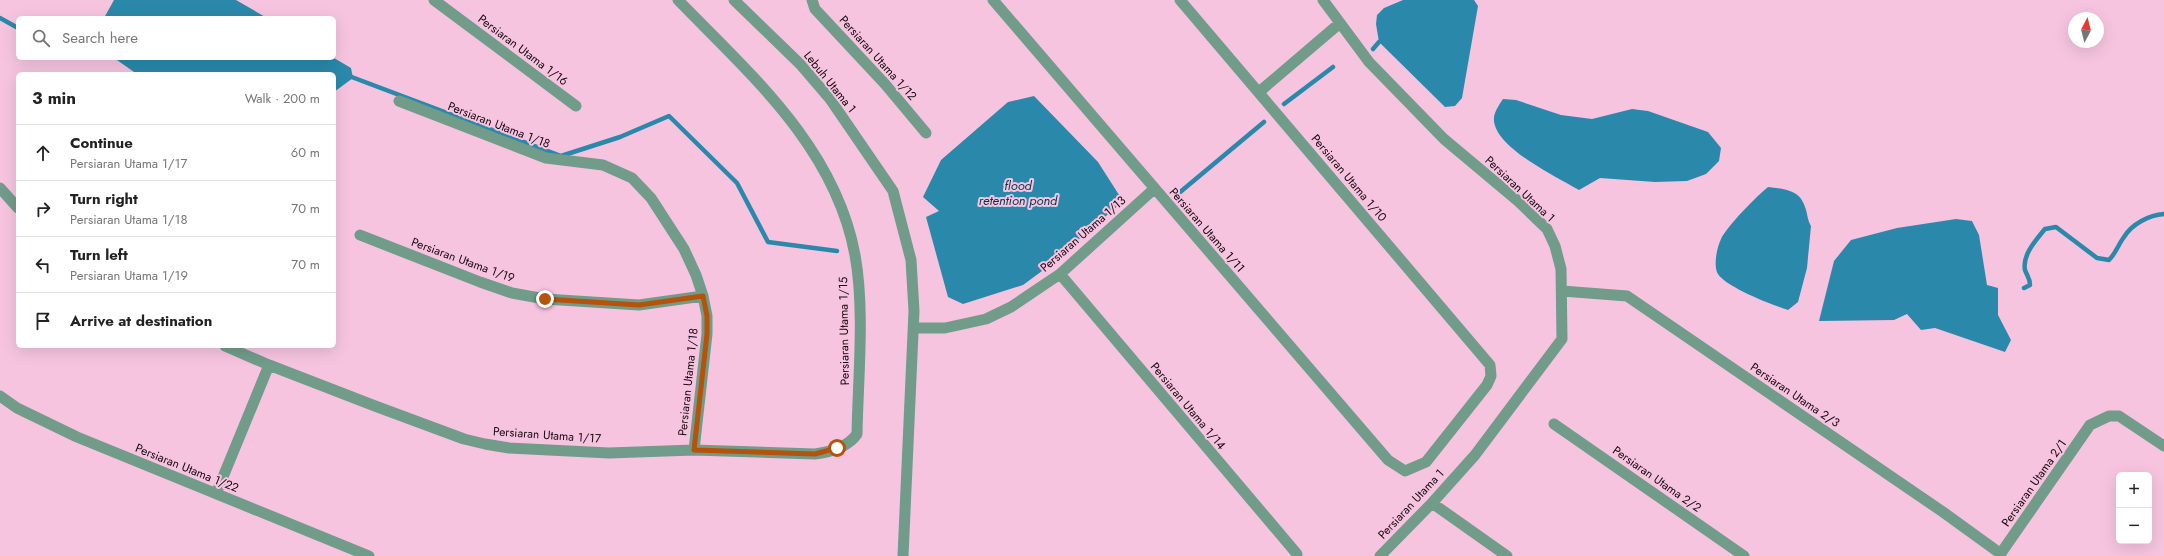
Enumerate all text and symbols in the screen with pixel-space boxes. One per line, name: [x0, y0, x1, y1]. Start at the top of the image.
street label: Persiaran Utama 1/16: [474, 10, 572, 90]
street label: Persiaran Utama 1/12: [835, 12, 921, 105]
north arrow: [2068, 12, 2104, 48]
search box: [16, 16, 336, 60]
icon: search: [30, 27, 52, 49]
text: Search here: [62, 27, 138, 49]
street label: Lebuh Utama 1: [799, 47, 861, 117]
text: 3 min: [32, 86, 76, 110]
text: Walk · 200 m: [245, 89, 320, 108]
street label: Persiaran Utama 1/18: [445, 97, 553, 153]
street label: Persiaran Utama 1/10: [1307, 130, 1391, 226]
text: Continue: [70, 132, 133, 154]
icon: ahead: [32, 142, 54, 164]
text: 60 m: [291, 143, 320, 162]
street label: Persiaran Utama 1: [1481, 152, 1559, 226]
text: Persiaran Utama 1/17: [70, 154, 187, 173]
water label: flood retention pond: [979, 176, 1058, 210]
street label: Persiaran Utama 1/11: [1165, 184, 1249, 276]
text: Turn right: [70, 188, 138, 210]
street label: Persiaran Utama 1/13: [1036, 191, 1130, 276]
icon: right: [32, 198, 54, 220]
text: 70 m: [291, 199, 320, 218]
text: Persiaran Utama 1/18: [70, 210, 188, 229]
street label: Persiaran Utama 1/19: [409, 233, 517, 287]
text: Turn left: [70, 244, 128, 266]
icon: left: [32, 254, 54, 276]
text: 70 m: [291, 255, 320, 274]
text: Persiaran Utama 1/19: [70, 266, 188, 285]
street label: Persiaran Utama 1/15: [834, 276, 854, 385]
route end: [536, 290, 554, 308]
icon: arrive: [32, 310, 54, 332]
text: Arrive at destination: [70, 310, 212, 332]
street label: Persiaran Utama 1/18: [673, 327, 703, 437]
street label: Persiaran Utama 2/3: [1747, 358, 1844, 432]
street label: Persiaran Utama 1/14: [1146, 359, 1230, 453]
street label: Persiaran Utama 1/17: [492, 422, 602, 448]
street label: Persiaran Utama 2/1: [1997, 436, 2071, 530]
street label: Persiaran Utama 1/22: [133, 439, 242, 497]
route start: [828, 439, 846, 457]
street label: Persiaran Utama 2/2: [1609, 442, 1705, 517]
street label: Persiaran Utama 1: [1374, 465, 1448, 543]
map controls: [2116, 472, 2152, 544]
button: +: [2116, 472, 2152, 508]
button: −: [2116, 508, 2152, 544]

